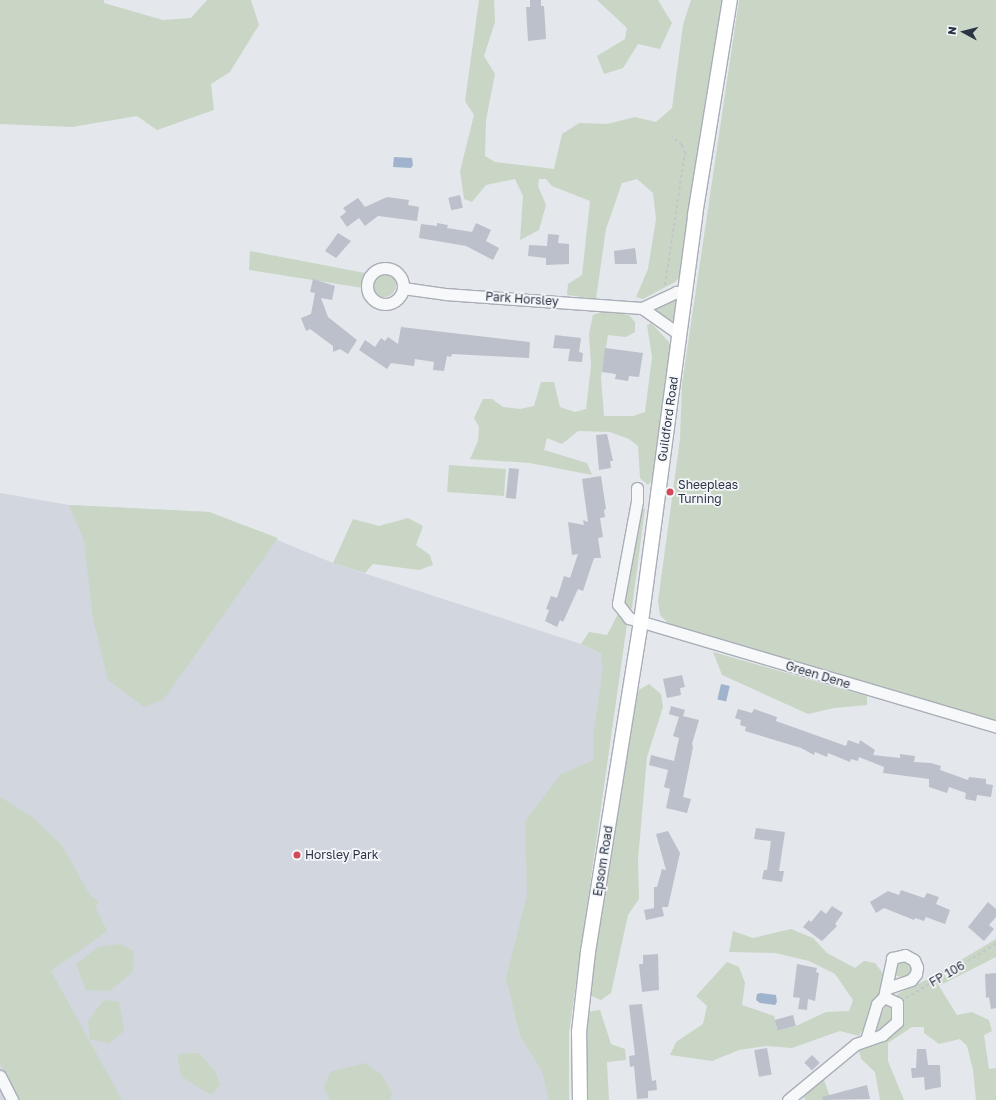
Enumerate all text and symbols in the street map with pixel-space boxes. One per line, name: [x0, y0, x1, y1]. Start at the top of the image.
north arrow: [944, 12, 984, 52]
text: N: [945, 26, 959, 35]
street label: Park Horsley: [485, 289, 559, 309]
street label: Guildford Road: [655, 375, 681, 463]
place label: Sheepleas Turning: [678, 478, 738, 506]
marker: Sheepleas Turning: [665, 487, 675, 497]
street label: Green Dene: [784, 658, 852, 692]
street label: Epsom Road: [590, 825, 616, 897]
place label: Horsley Park: [305, 848, 378, 862]
marker: Horsley Park: [292, 850, 302, 860]
street label: FP 106: [927, 958, 967, 990]

